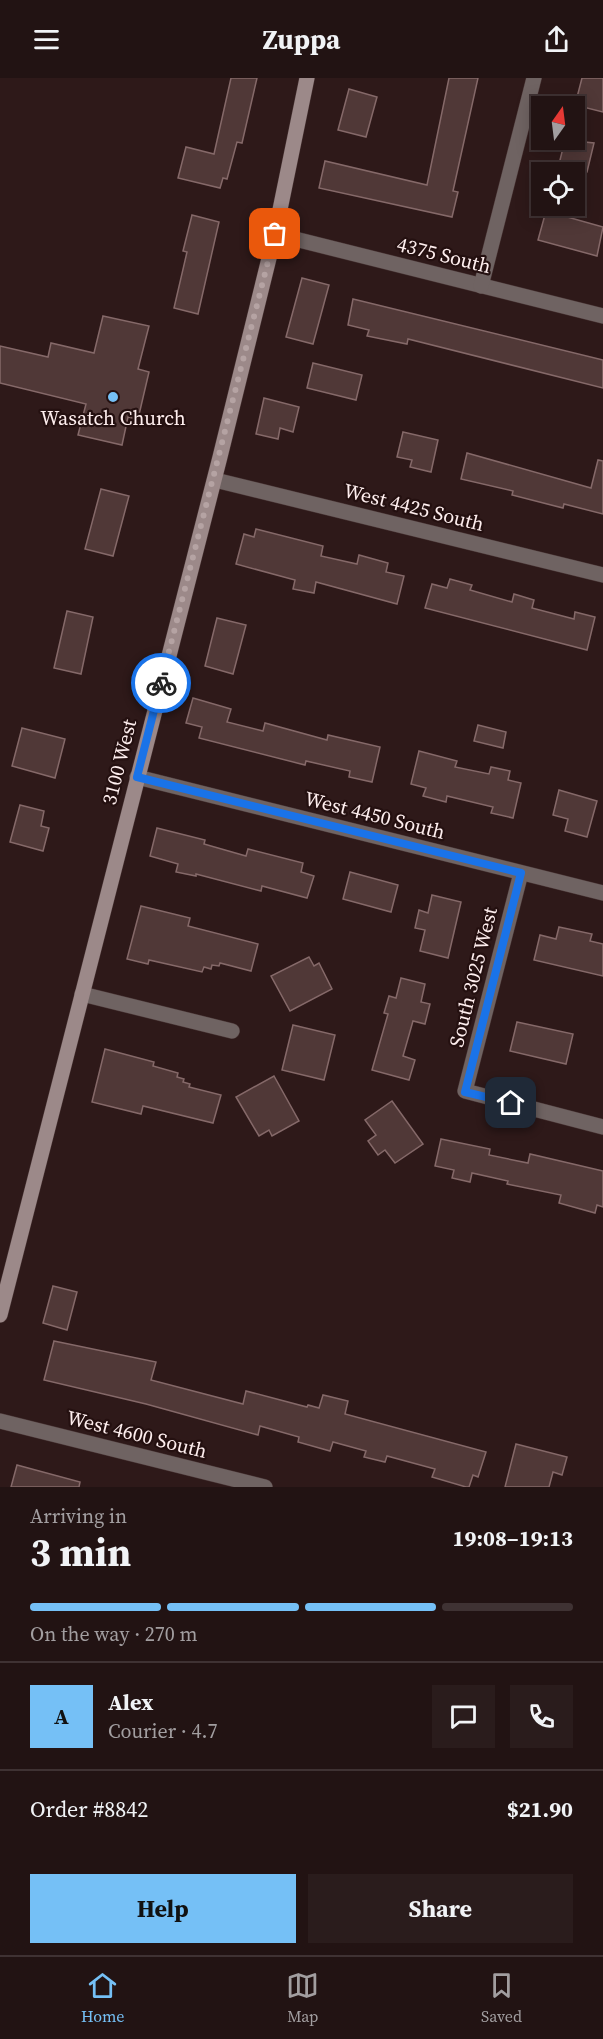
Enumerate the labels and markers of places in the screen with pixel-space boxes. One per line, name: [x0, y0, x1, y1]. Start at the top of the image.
pin: [249, 208, 300, 259]
marker: Wasatch Church: [106, 390, 120, 404]
place label: Wasatch Church: [40, 404, 186, 432]
pin: [485, 1077, 536, 1128]

